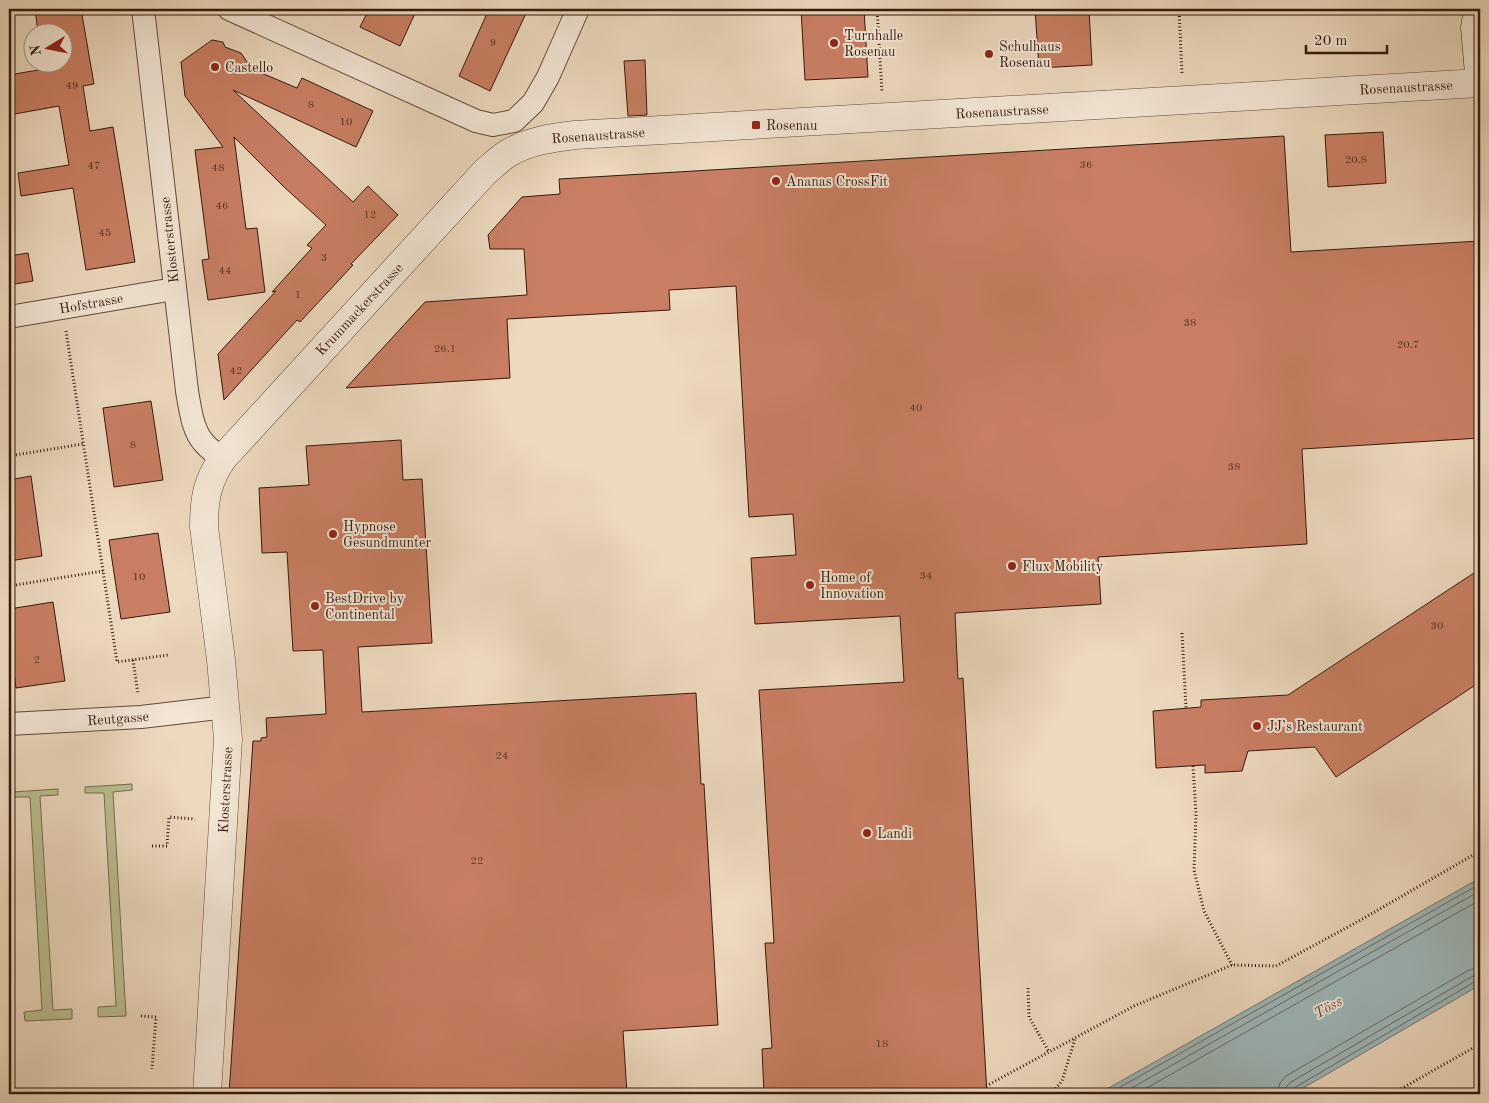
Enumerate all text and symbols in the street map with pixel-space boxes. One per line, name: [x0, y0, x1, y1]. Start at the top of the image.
north arrow: [22, 22, 72, 72]
scale bar: [1306, 22, 1388, 54]
place label: Turnhalle Rosenau: [844, 29, 903, 59]
text: 20 m: [1314, 34, 1348, 49]
marker: Turnhalle Rosenau: [828, 37, 840, 49]
house number: 9: [490, 38, 496, 49]
place label: Schulhaus Rosenau: [999, 40, 1061, 70]
text: N: [28, 43, 44, 57]
marker: Schulhaus Rosenau: [983, 48, 995, 60]
marker: Castello: [209, 61, 221, 73]
place label: Castello: [225, 61, 273, 75]
street label: Rosenaustrasse: [1359, 79, 1453, 97]
house number: 49: [66, 81, 78, 92]
house number: 8: [308, 100, 314, 111]
street label: Rosenaustrasse: [955, 103, 1049, 121]
house number: 10: [340, 117, 352, 128]
marker: Rosenau: [750, 119, 762, 131]
place label: Rosenau: [766, 119, 818, 133]
street label: Rosenaustrasse: [551, 126, 645, 146]
house number: 20.8: [1345, 155, 1367, 166]
house number: 36: [1080, 160, 1092, 171]
house number: 47: [88, 161, 100, 172]
house number: 48: [212, 163, 224, 174]
marker: Ananas CrossFit: [770, 175, 782, 187]
place label: Ananas CrossFit: [786, 175, 888, 189]
street label: Klosterstrasse: [159, 196, 181, 284]
house number: 46: [216, 201, 228, 212]
house number: 12: [364, 210, 376, 221]
house number: 45: [99, 228, 111, 239]
house number: 3: [321, 253, 327, 264]
street label: Krummackerstrasse: [313, 261, 406, 359]
house number: 44: [219, 266, 231, 277]
house number: 1: [295, 290, 301, 301]
street label: Hofstrasse: [58, 291, 124, 317]
house number: 38: [1184, 318, 1196, 329]
house number: 20.7: [1397, 340, 1419, 351]
house number: 26.1: [434, 344, 456, 355]
house number: 42: [230, 366, 242, 377]
house number: 40: [910, 403, 922, 414]
house number: 8: [130, 440, 136, 451]
house number: 38: [1228, 462, 1240, 473]
place label: Hypnose Gesundmunter: [343, 520, 431, 550]
marker: Hypnose Gesundmunter: [327, 528, 339, 540]
marker: Flux Mobility: [1006, 560, 1018, 572]
place label: Flux Mobility: [1022, 560, 1104, 574]
place label: Home of Innovation: [820, 571, 885, 601]
house number: 34: [920, 571, 932, 582]
house number: 10: [133, 572, 145, 583]
marker: Home of Innovation: [804, 579, 816, 591]
place label: BestDrive by Continental: [325, 592, 405, 622]
marker: BestDrive by Continental: [309, 600, 321, 612]
house number: 30: [1431, 621, 1443, 632]
house number: 2: [34, 655, 40, 666]
street label: Reutgasse: [87, 710, 149, 728]
marker: JJ’s Restaurant: [1251, 720, 1263, 732]
place label: JJ’s Restaurant: [1267, 720, 1363, 734]
street label: Klosterstrasse: [217, 746, 235, 834]
house number: 24: [496, 751, 508, 762]
marker: Landi: [861, 827, 873, 839]
place label: Landi: [877, 827, 912, 841]
house number: 22: [471, 856, 483, 867]
water label: Töss: [1312, 994, 1345, 1022]
house number: 18: [876, 1039, 888, 1050]

